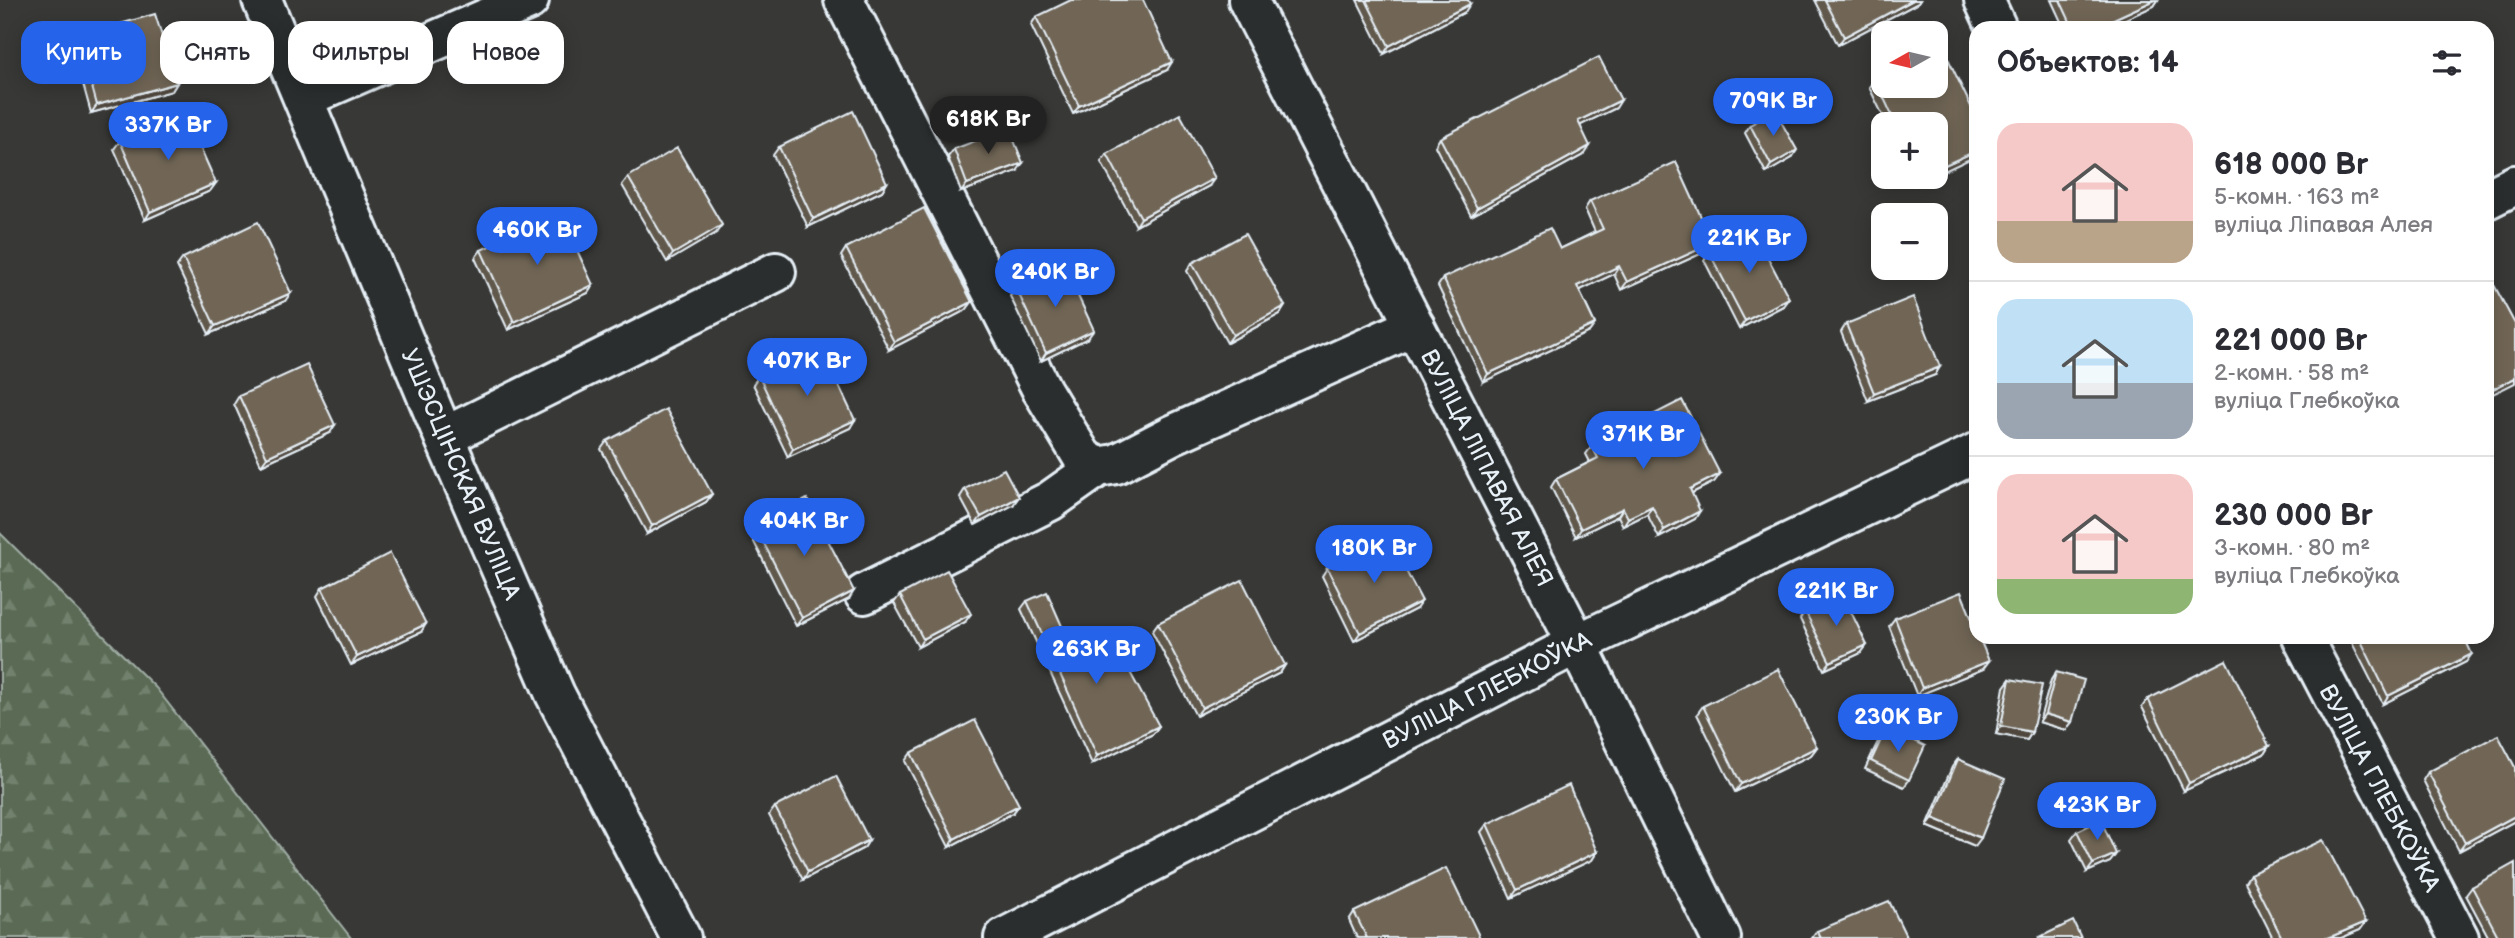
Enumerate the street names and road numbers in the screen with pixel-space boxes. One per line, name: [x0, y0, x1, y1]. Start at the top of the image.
street label: УШЭСЦІНСКАЯ ВУЛІЦА: [394, 344, 527, 604]
street label: ВУЛІЦА ЛІПАВАЯ АЛЕЯ: [1414, 345, 1559, 592]
street label: ВУЛІЦА ГЛЕБКОЎКА: [1378, 625, 1597, 756]
street label: ВУЛІЦА ГЛЕБКОЎКА: [2313, 680, 2447, 897]

